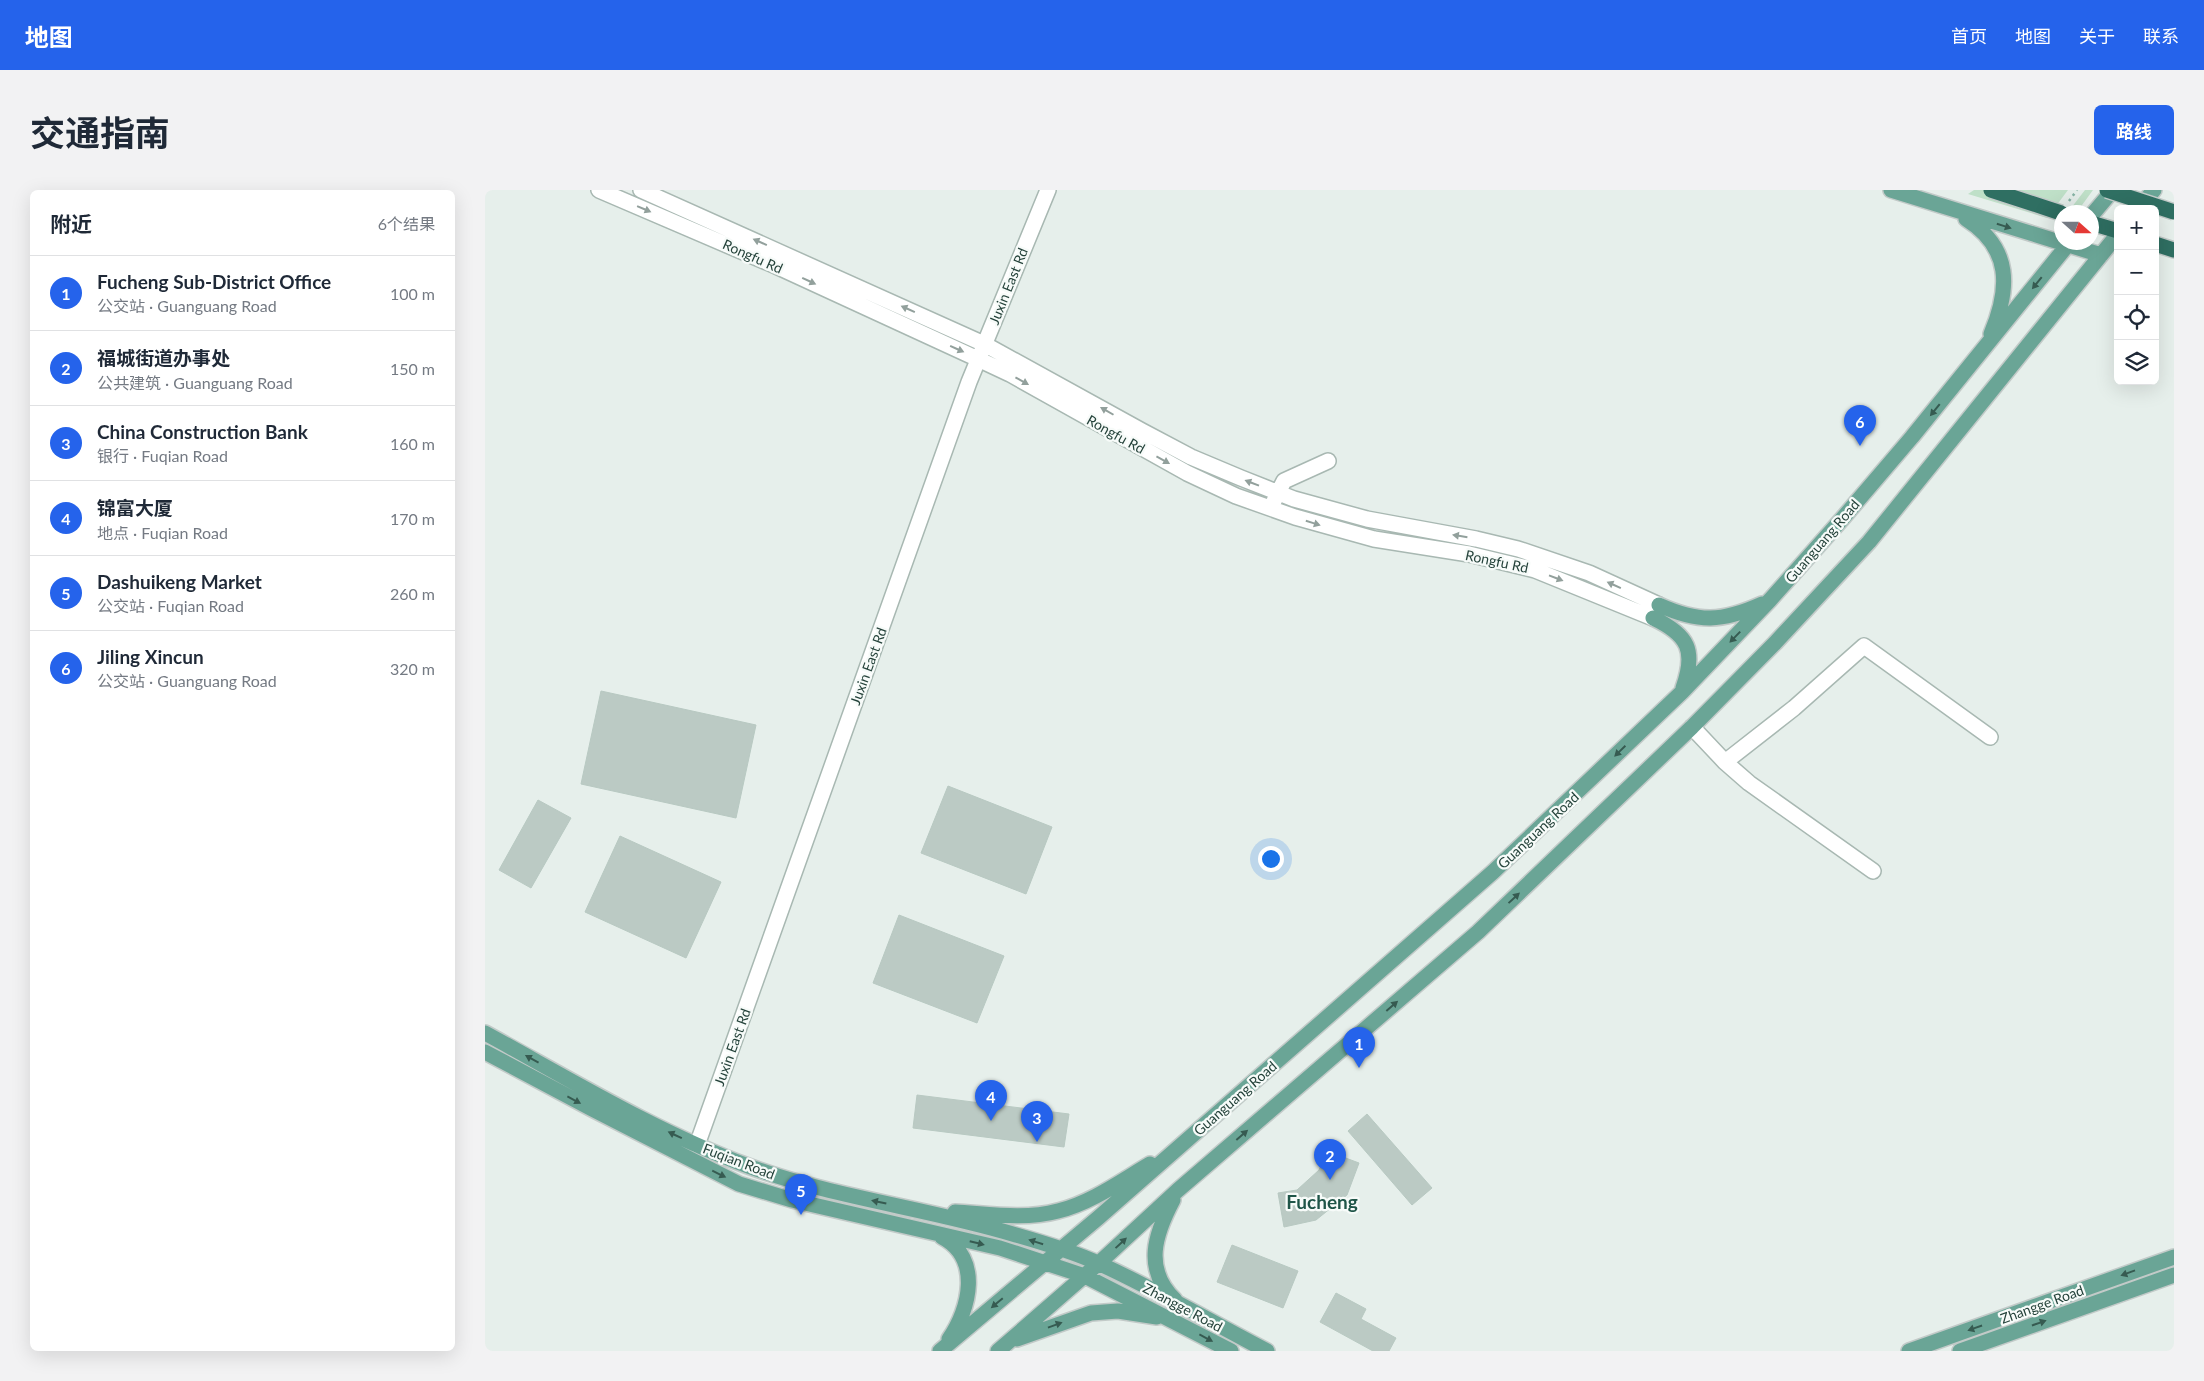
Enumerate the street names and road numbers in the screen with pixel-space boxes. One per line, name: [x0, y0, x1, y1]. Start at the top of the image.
street label: Rongfu Rd: [720, 235, 786, 277]
street label: Juxin East Rd: [985, 245, 1031, 327]
street label: Rongfu Rd: [1084, 411, 1148, 457]
street label: Guanguang Road: [1781, 496, 1863, 586]
street label: Rongfu Rd: [1464, 546, 1530, 576]
street label: Juxin East Rd: [846, 625, 890, 707]
street label: Guanguang Road: [1494, 788, 1582, 872]
street label: Juxin East Rd: [710, 1006, 754, 1088]
street label: Guanguang Road: [1190, 1057, 1280, 1139]
street label: Fuqian Road: [701, 1139, 777, 1183]
street label: Zhangge Road: [1140, 1279, 1226, 1335]
street label: Zhangge Road: [1998, 1281, 2086, 1327]

